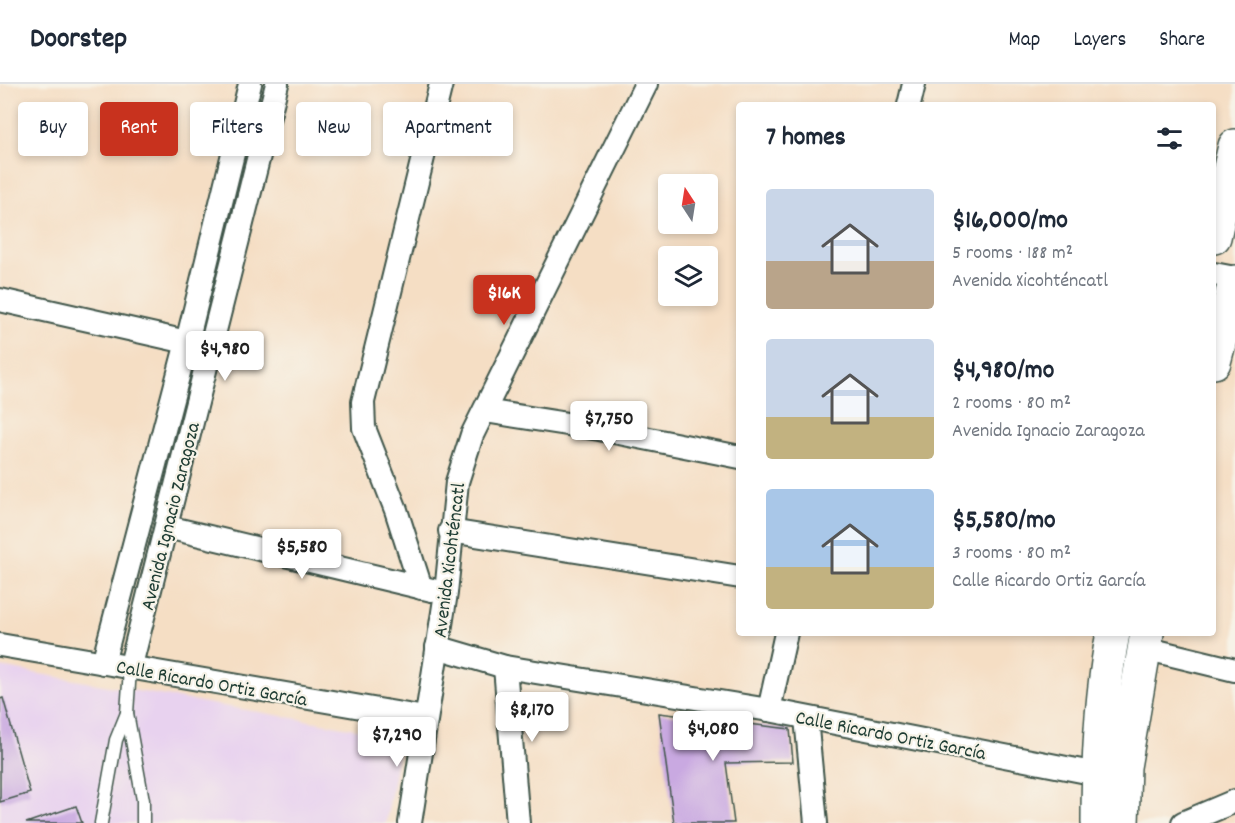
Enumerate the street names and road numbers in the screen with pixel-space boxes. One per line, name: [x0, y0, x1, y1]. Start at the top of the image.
street label: Avenida Ignacio Zaragoza: [135, 419, 209, 614]
street label: Avenida Xicohténcatl: [428, 481, 474, 639]
street label: Calle Ricardo Ortiz García: [114, 654, 310, 716]
street label: Calle Ricardo Ortiz García: [793, 705, 989, 769]

